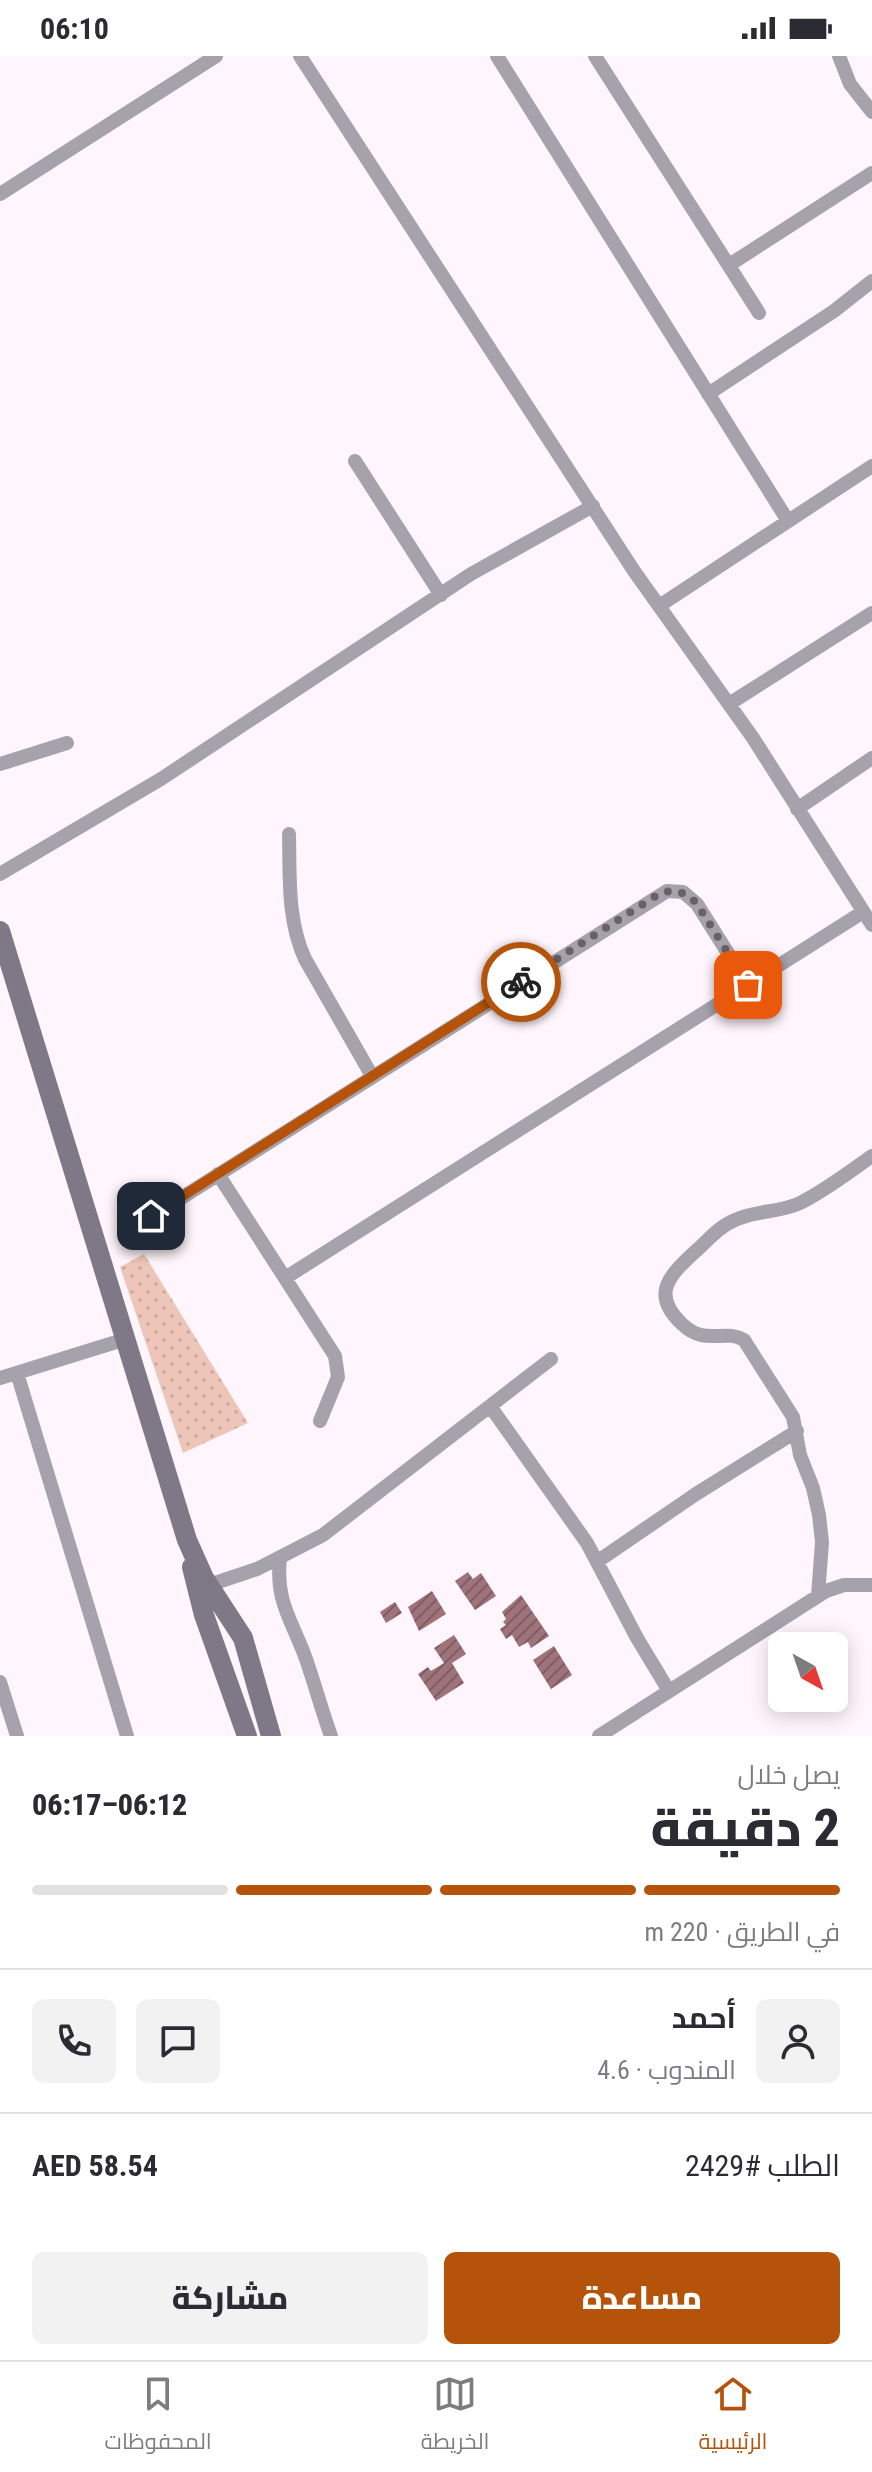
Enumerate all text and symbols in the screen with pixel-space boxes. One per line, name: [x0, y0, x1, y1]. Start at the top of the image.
text: 06:10: [40, 11, 109, 46]
courier: [481, 942, 561, 1022]
pin: [714, 951, 782, 1019]
icon: bike: [499, 960, 543, 1004]
icon: bag: [726, 963, 770, 1007]
pin: [117, 1182, 185, 1250]
icon: home: [129, 1194, 173, 1238]
north arrow: [768, 1632, 848, 1712]
map controls: [768, 1632, 848, 1712]
text: يصل خلال: [738, 1760, 840, 1790]
text: 06:12–06:17: [32, 1787, 187, 1822]
text: 2 دقيقة: [651, 1798, 840, 1859]
text: في الطريق · 220 m: [644, 1917, 840, 1947]
button: phone: [32, 1999, 116, 2083]
button: chat: [136, 1999, 220, 2083]
button: person: [756, 1999, 840, 2083]
text: أحمد: [672, 2000, 736, 2035]
text: المندوب · 4.6: [597, 2055, 736, 2085]
text: AED 58.54: [32, 2148, 158, 2183]
text: الطلب #2429: [685, 2148, 840, 2183]
button: مشاركة: [32, 2252, 428, 2344]
button: مساعدة: [444, 2252, 840, 2344]
tab: المحفوظات: [105, 2372, 212, 2462]
tab: الخريطة: [421, 2372, 489, 2462]
tab: الرئيسية: [698, 2372, 767, 2462]

